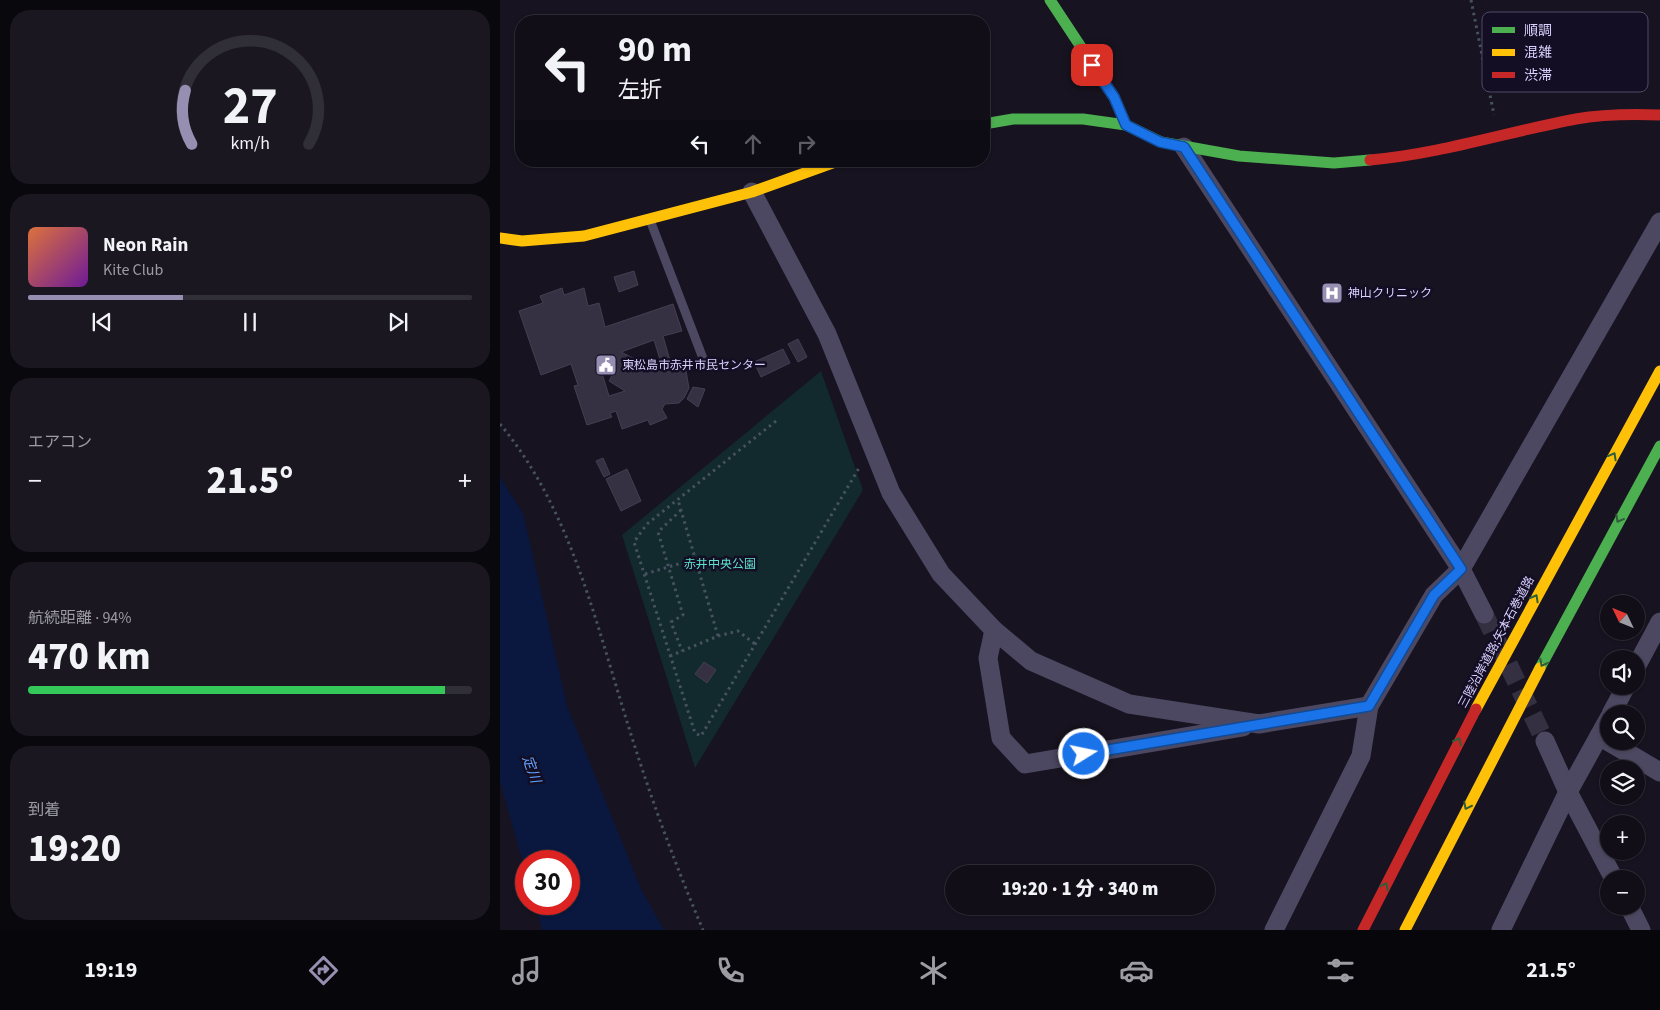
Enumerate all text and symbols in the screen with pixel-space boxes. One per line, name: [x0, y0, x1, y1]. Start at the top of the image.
legend: [1482, 12, 1648, 92]
text: 順調: [1524, 21, 1552, 41]
text: 90 m: [618, 25, 692, 75]
icon: left: [535, 35, 600, 100]
text: 混雑: [1524, 43, 1552, 63]
pin: [1071, 44, 1113, 86]
icon: arrive: [1078, 51, 1106, 79]
text: 渋滞: [1524, 66, 1552, 86]
text: 27: [223, 70, 277, 144]
text: 左折: [618, 74, 662, 106]
icon: left: [686, 130, 714, 158]
icon: ahead: [739, 130, 767, 158]
icon: right: [792, 130, 820, 158]
text: km/h: [230, 131, 270, 156]
text: Neon Rain: [103, 232, 188, 259]
text: Kite Club: [103, 259, 163, 281]
hospital icon: 神山クリニック: [1320, 281, 1344, 305]
place label: 神山クリニック: [1348, 285, 1432, 302]
icon: previous: [88, 308, 116, 336]
icon: pause: [236, 308, 264, 336]
icon: next: [384, 308, 412, 336]
public building icon: 東松島市赤井市民センター: [594, 353, 618, 377]
place label: 東松島市赤井市民センター: [622, 357, 766, 374]
text: エアコン: [28, 431, 92, 453]
one-way arrow: [1607, 452, 1617, 461]
text: 21.5°: [207, 454, 293, 508]
text: −: [28, 461, 42, 501]
text: +: [458, 461, 472, 501]
one-way arrow: [1615, 514, 1625, 523]
park label: 赤井中央公園: [684, 556, 756, 573]
street label: 三陸沿岸道路;矢本石巻道路: [1454, 573, 1538, 711]
one-way arrow: [1529, 594, 1539, 603]
north arrow: [1600, 595, 1645, 640]
map controls: [1600, 595, 1645, 915]
text: 航続距離 · 94%: [28, 607, 131, 629]
text: 470 km: [28, 630, 150, 684]
button: sound: [1600, 650, 1645, 695]
one-way arrow: [1539, 657, 1549, 666]
button: search: [1600, 705, 1645, 750]
position arrow: [1057, 727, 1109, 779]
one-way arrow: [1452, 737, 1462, 746]
water label: 定川: [517, 753, 546, 788]
button: layers: [1600, 760, 1645, 805]
text: 到着: [28, 799, 60, 821]
one-way arrow: [1464, 801, 1474, 810]
button: +: [1600, 815, 1645, 860]
text: 19:20: [28, 822, 121, 876]
speed limit sign: 30: [515, 850, 580, 915]
button: −: [1600, 870, 1645, 915]
text: 19:20 · 1 分 · 340 m: [1001, 876, 1159, 903]
one-way arrow: [1379, 883, 1389, 892]
icon: directions: [306, 953, 341, 988]
icon: music: [509, 953, 544, 988]
icon: phone: [713, 953, 748, 988]
icon: climate: [916, 953, 951, 988]
icon: car: [1119, 953, 1154, 988]
icon: filters: [1323, 953, 1358, 988]
text: 19:19: [84, 954, 137, 986]
text: 21.5°: [1526, 954, 1576, 986]

